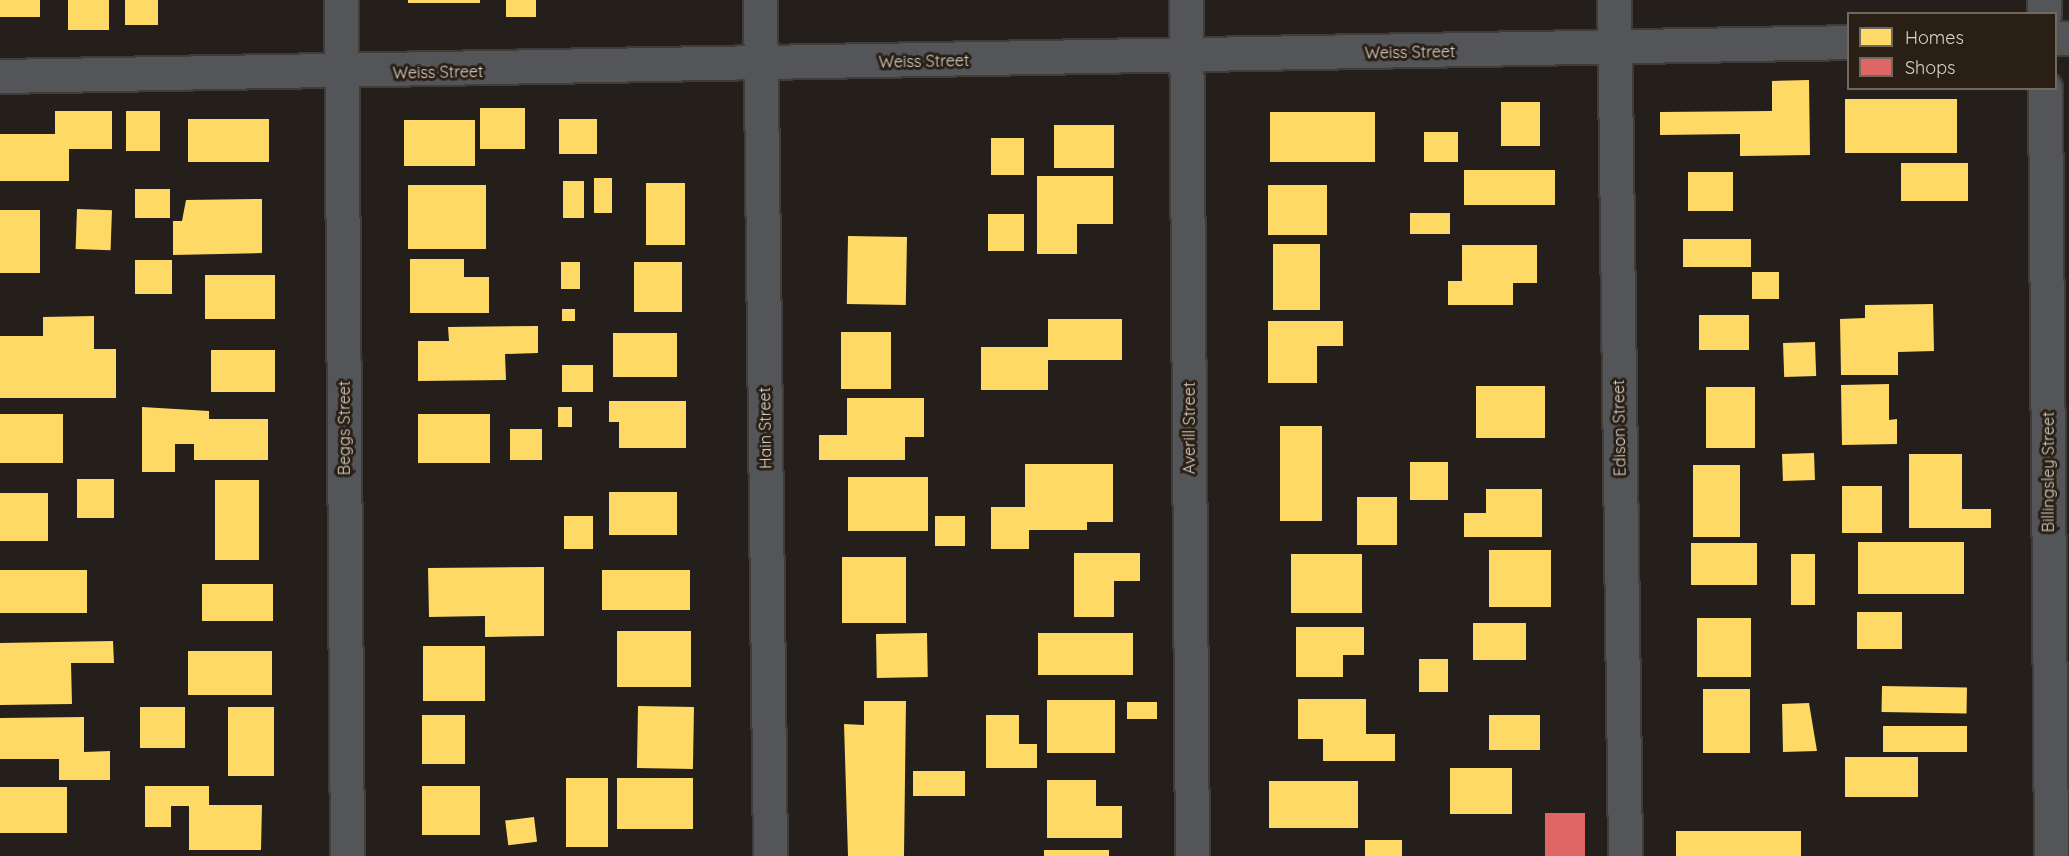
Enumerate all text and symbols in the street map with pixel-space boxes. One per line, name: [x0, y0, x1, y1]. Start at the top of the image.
legend: [1847, 12, 2057, 90]
text: Homes: [1905, 26, 1964, 49]
street label: Weiss Street: [1364, 42, 1456, 62]
street label: Weiss Street: [878, 51, 970, 71]
text: Shops: [1905, 56, 1956, 79]
street label: Weiss Street: [392, 62, 484, 82]
street label: Edison Street: [1609, 380, 1629, 476]
street label: Beggs Street: [334, 381, 354, 475]
street label: Averill Street: [1179, 382, 1199, 474]
street label: Hain Street: [755, 387, 775, 469]
street label: Billingsley Street: [2038, 412, 2058, 532]

